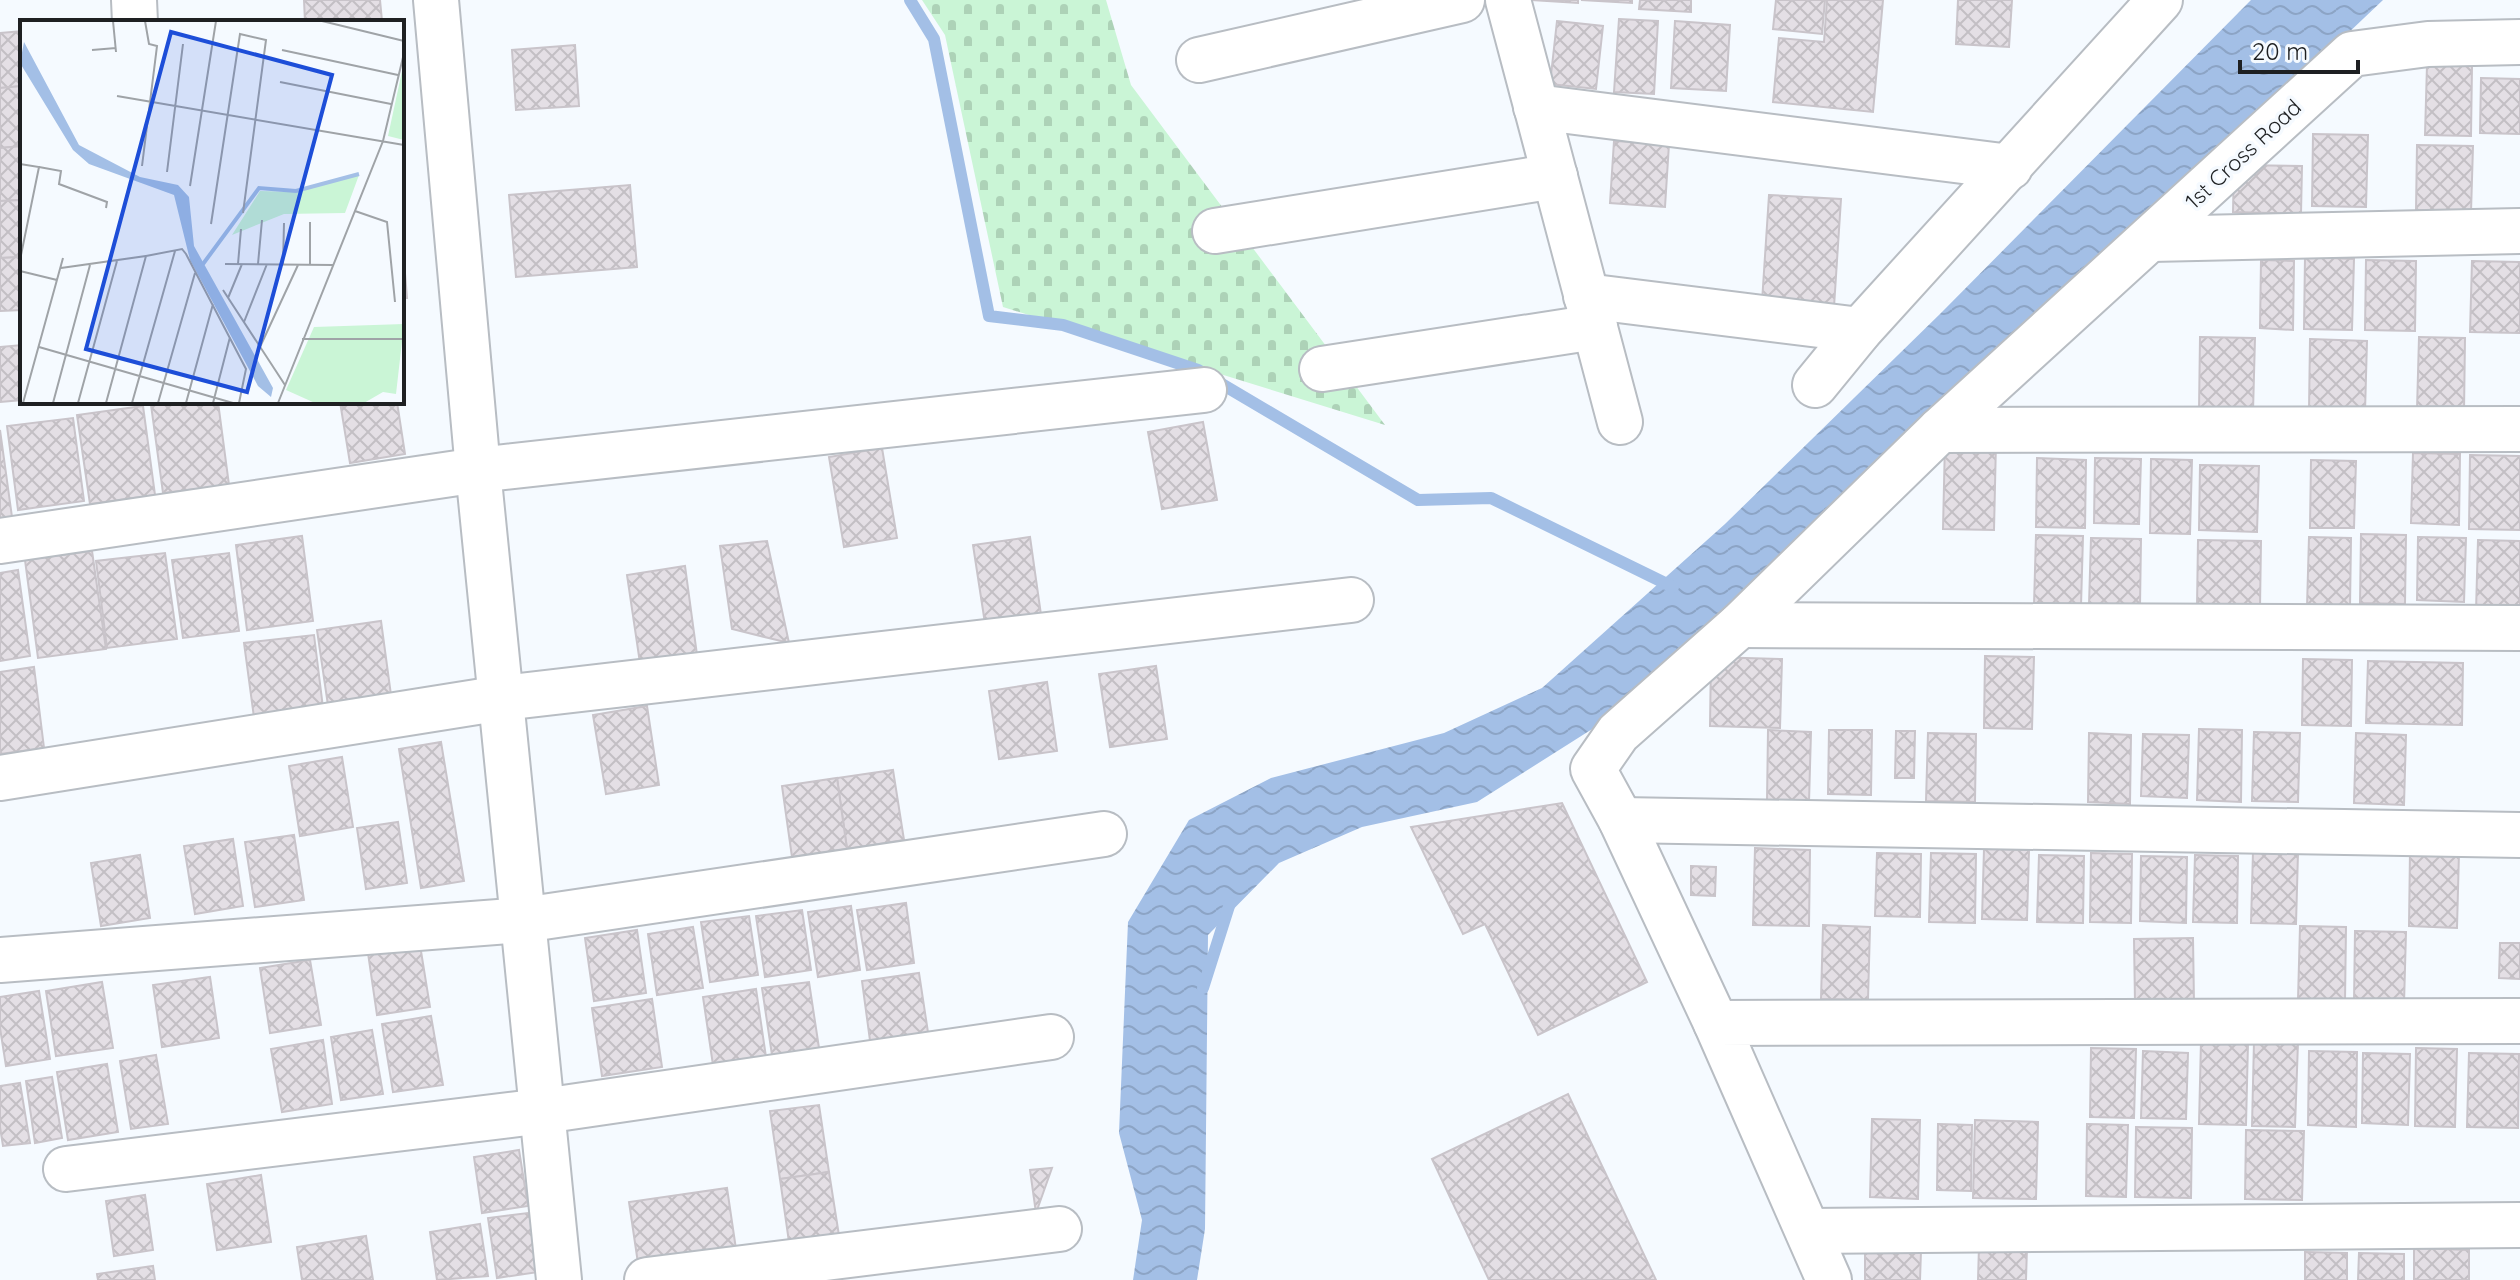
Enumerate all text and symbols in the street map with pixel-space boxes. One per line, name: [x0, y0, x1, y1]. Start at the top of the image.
inset map: [20, 20, 404, 404]
scale bar: [2240, 24, 2358, 74]
text: 20 m: [2252, 36, 2308, 66]
street label: 1st Cross Road: [2179, 93, 2307, 215]

